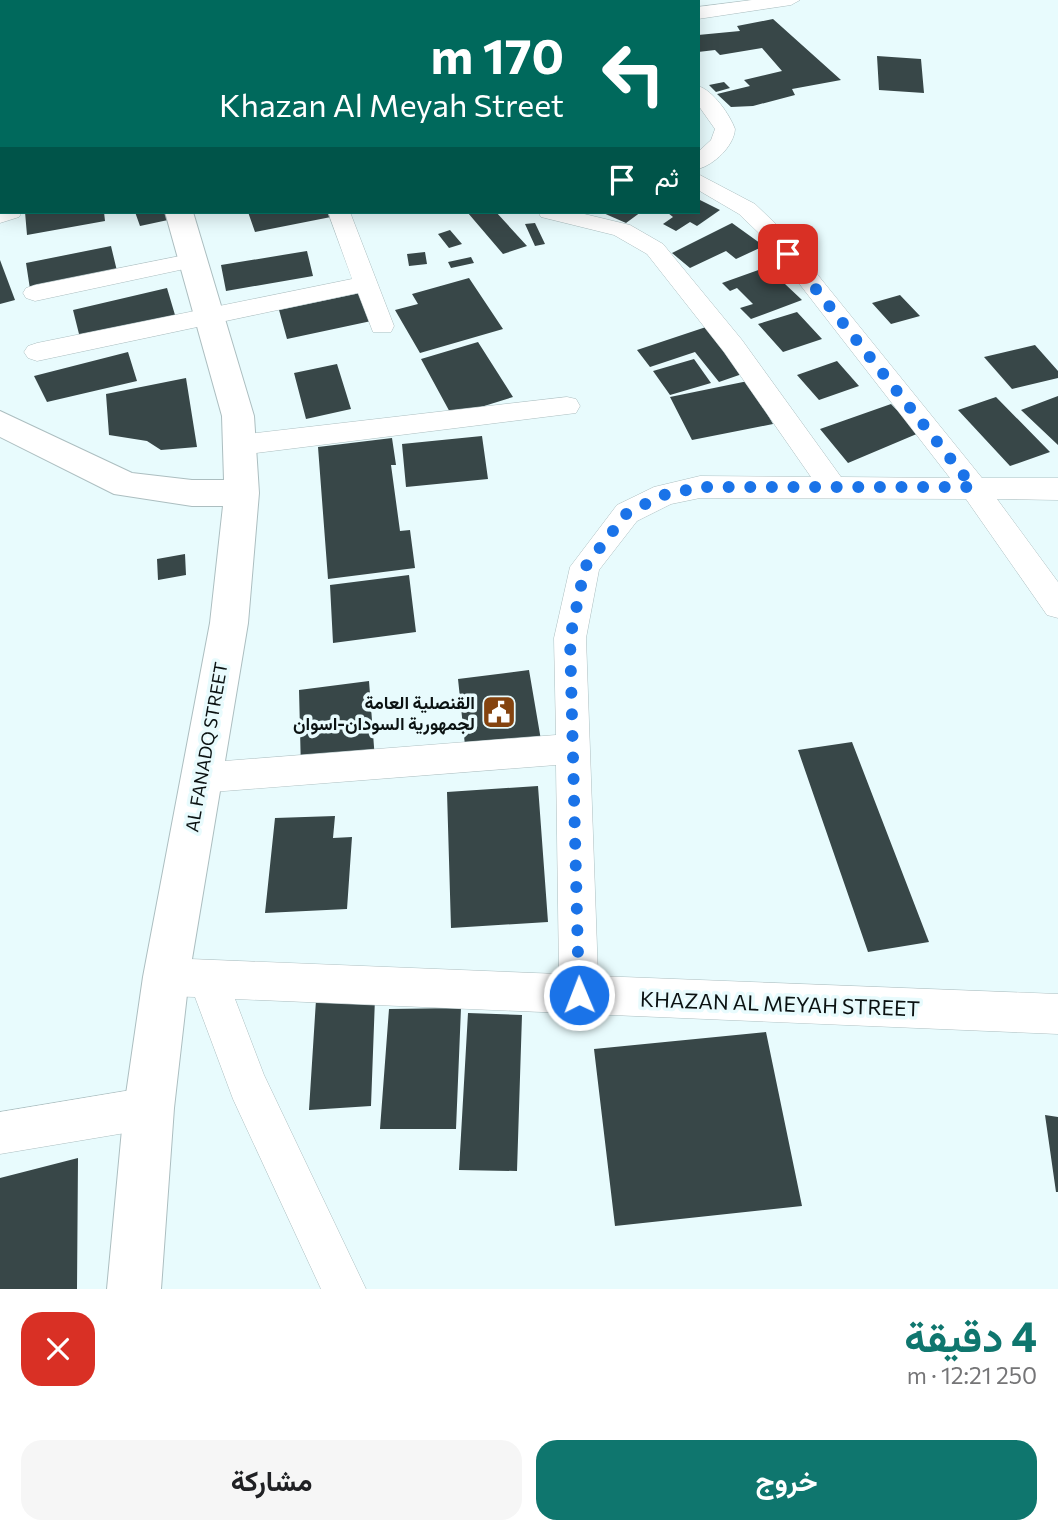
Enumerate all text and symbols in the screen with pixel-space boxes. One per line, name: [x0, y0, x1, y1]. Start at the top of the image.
text: 170 m: [431, 24, 564, 84]
icon: left: [588, 28, 679, 119]
text: Khazan Al Meyah Street: [219, 84, 564, 124]
icon: arrive: [603, 161, 641, 199]
text: ثم: [655, 161, 679, 192]
pin: [758, 224, 818, 284]
icon: arrive: [769, 235, 807, 273]
street label: AL FANADQ STREET: [180, 660, 232, 834]
place label: القنصلية العامة لجمهورية السودان-اسوان: [293, 691, 475, 735]
public building icon: القنصلية العامة لجمهورية السودان-اسوان: [480, 693, 518, 731]
position arrow: [542, 958, 616, 1032]
street label: KHAZAN AL MEYAH STREET: [640, 986, 920, 1020]
text: 4 دقيقة: [904, 1309, 1037, 1361]
button: close: [21, 1312, 95, 1386]
text: 250 m · 12:21: [907, 1361, 1037, 1389]
button: مشاركة: [21, 1440, 522, 1520]
button: خروج: [536, 1440, 1037, 1520]

